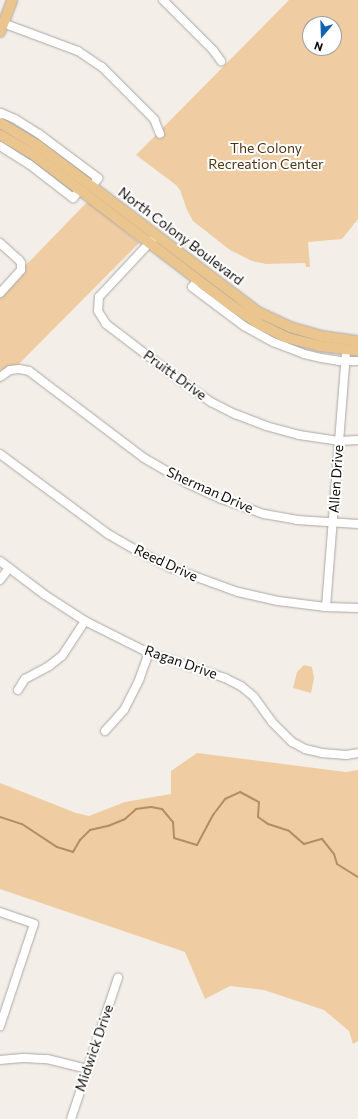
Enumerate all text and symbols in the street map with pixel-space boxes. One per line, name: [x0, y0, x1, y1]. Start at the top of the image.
north arrow: [302, 16, 342, 56]
text: N: [312, 39, 324, 54]
park label: The Colony Recreation Center: [208, 140, 324, 172]
street label: North Colony Boulevard: [115, 183, 247, 289]
street label: Pruitt Drive: [140, 347, 210, 403]
street label: Allen Drive: [325, 444, 347, 514]
street label: Sherman Drive: [164, 463, 256, 517]
street label: Reed Drive: [132, 541, 200, 585]
street label: Ragan Drive: [142, 642, 220, 682]
street label: Midwick Drive: [71, 1002, 117, 1094]

